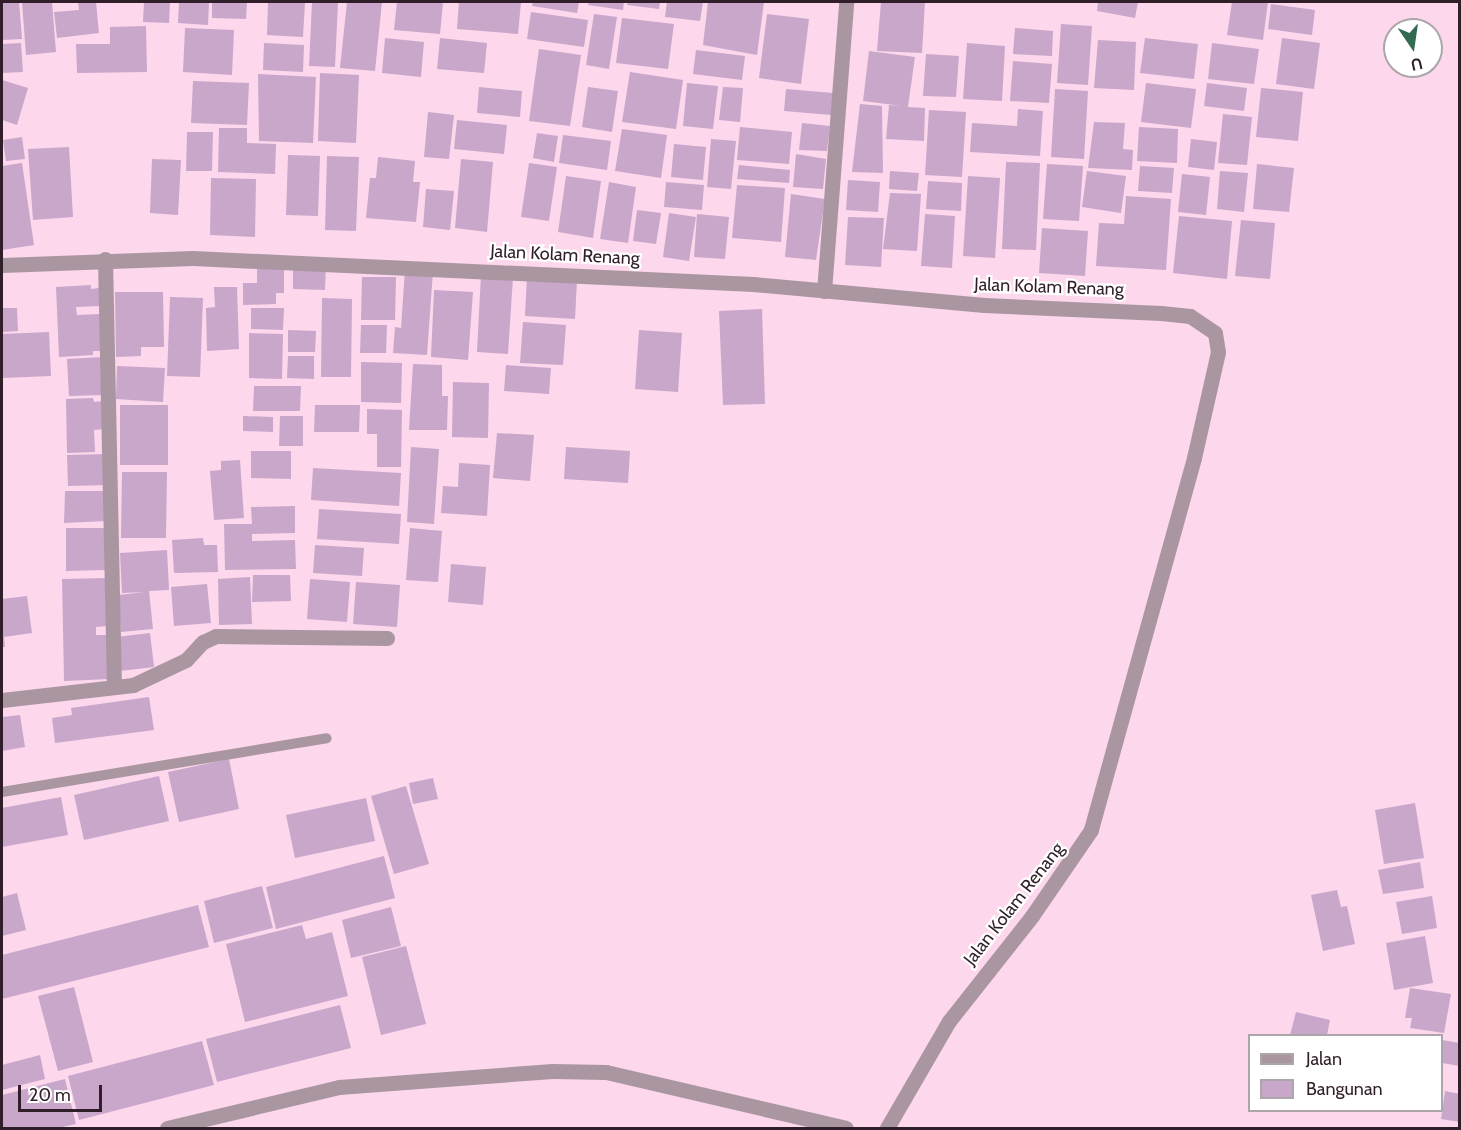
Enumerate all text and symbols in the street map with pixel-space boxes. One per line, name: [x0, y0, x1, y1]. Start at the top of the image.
north arrow: [1383, 18, 1443, 78]
text: U: [1409, 54, 1424, 75]
street label: Jalan Kolam Renang: [490, 240, 640, 270]
street label: Jalan Kolam Renang: [974, 274, 1124, 300]
street label: Jalan Kolam Renang: [959, 838, 1069, 970]
legend: [1248, 1034, 1443, 1112]
text: Jalan: [1306, 1048, 1342, 1070]
scale bar: [21, 1073, 105, 1111]
text: Bangunan: [1306, 1078, 1383, 1100]
text: 20 m: [29, 1084, 71, 1106]

